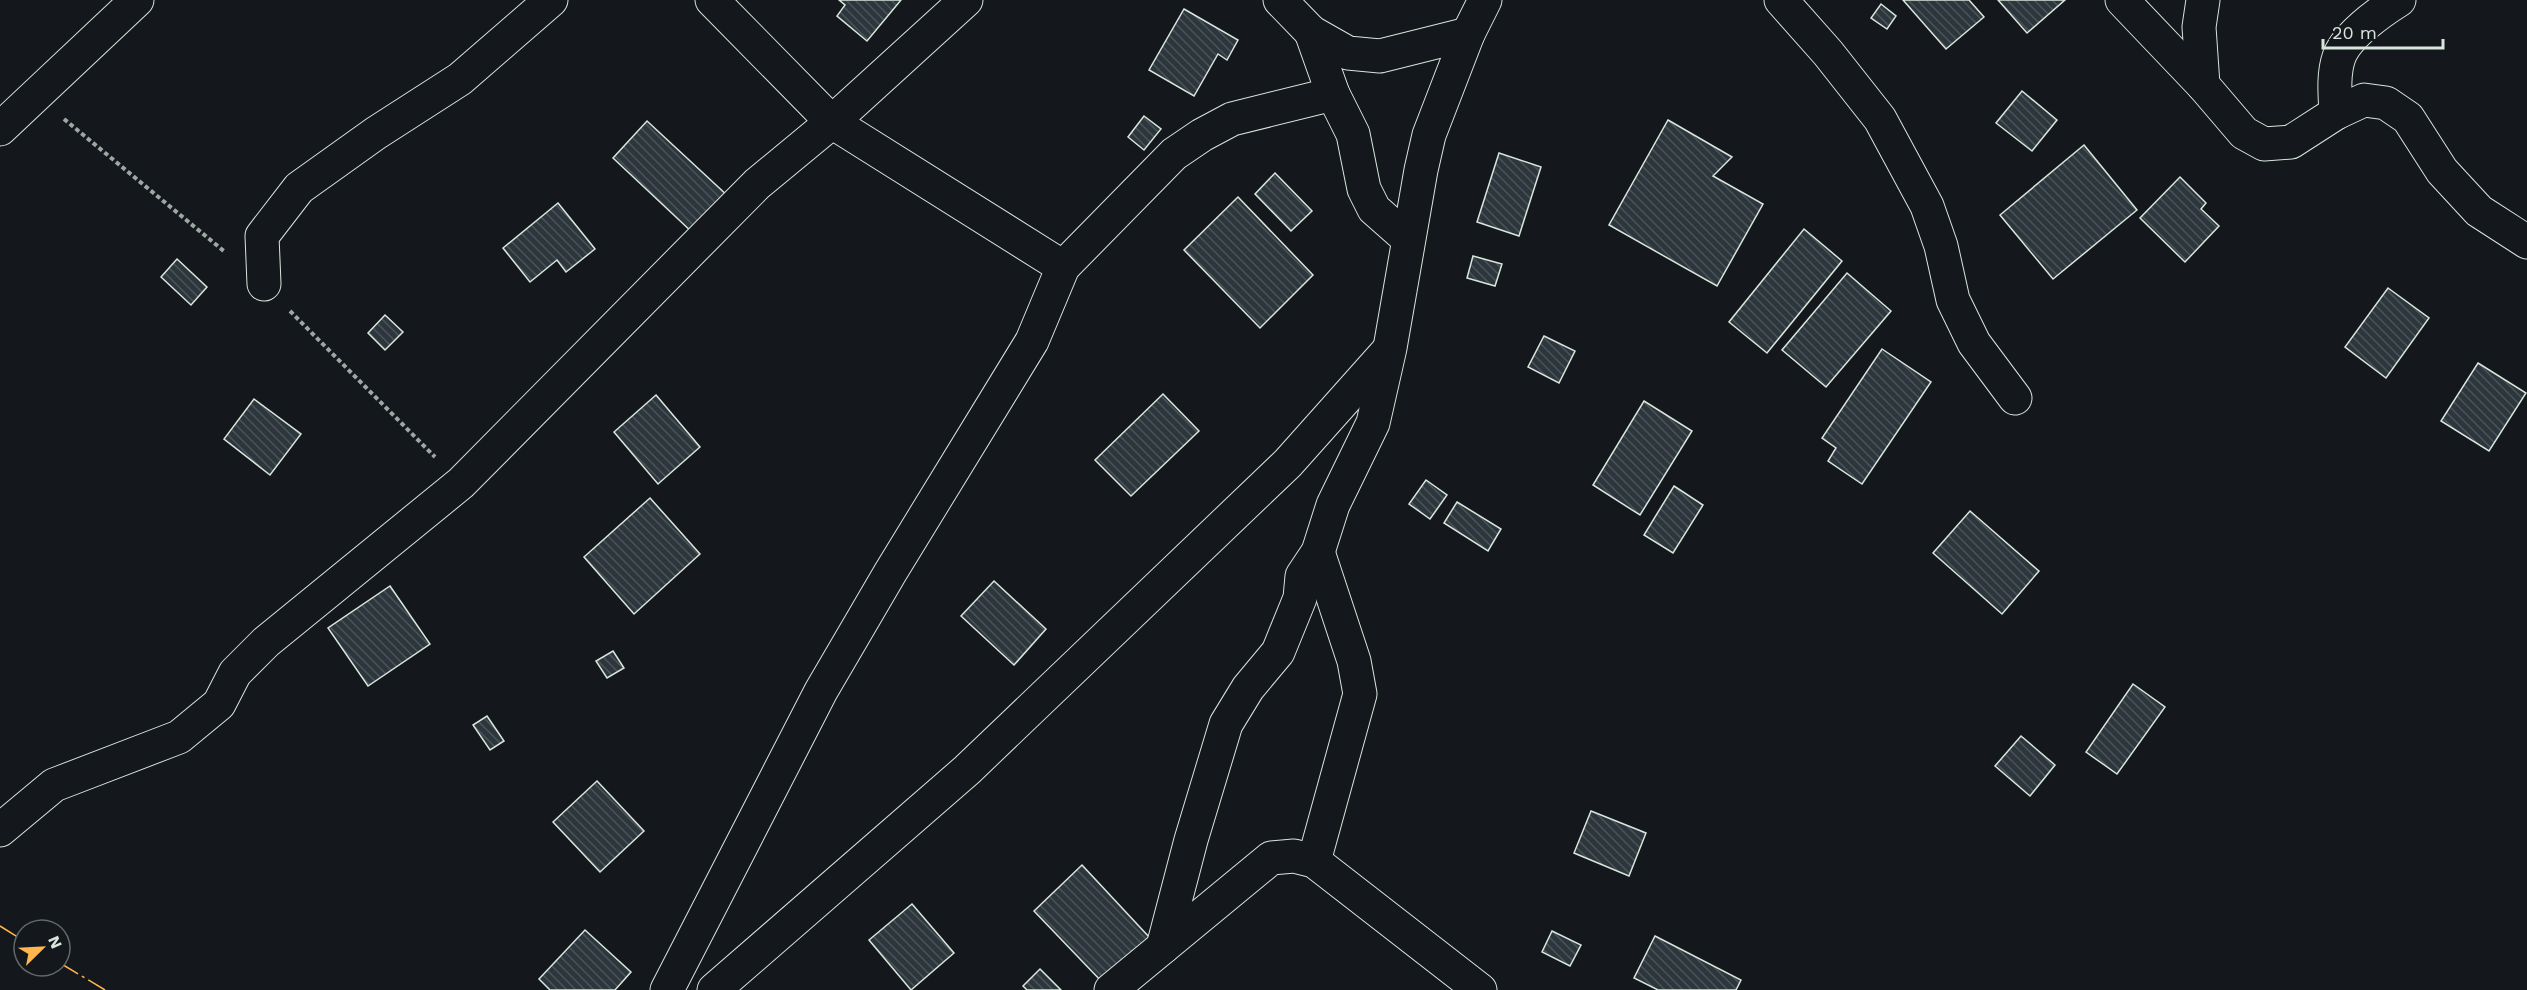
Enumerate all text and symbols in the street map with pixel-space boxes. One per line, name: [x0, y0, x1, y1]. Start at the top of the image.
scale bar: [2323, 12, 2443, 50]
text: 20 m: [2332, 22, 2377, 43]
north arrow: [12, 918, 72, 978]
text: N: [44, 933, 66, 951]

